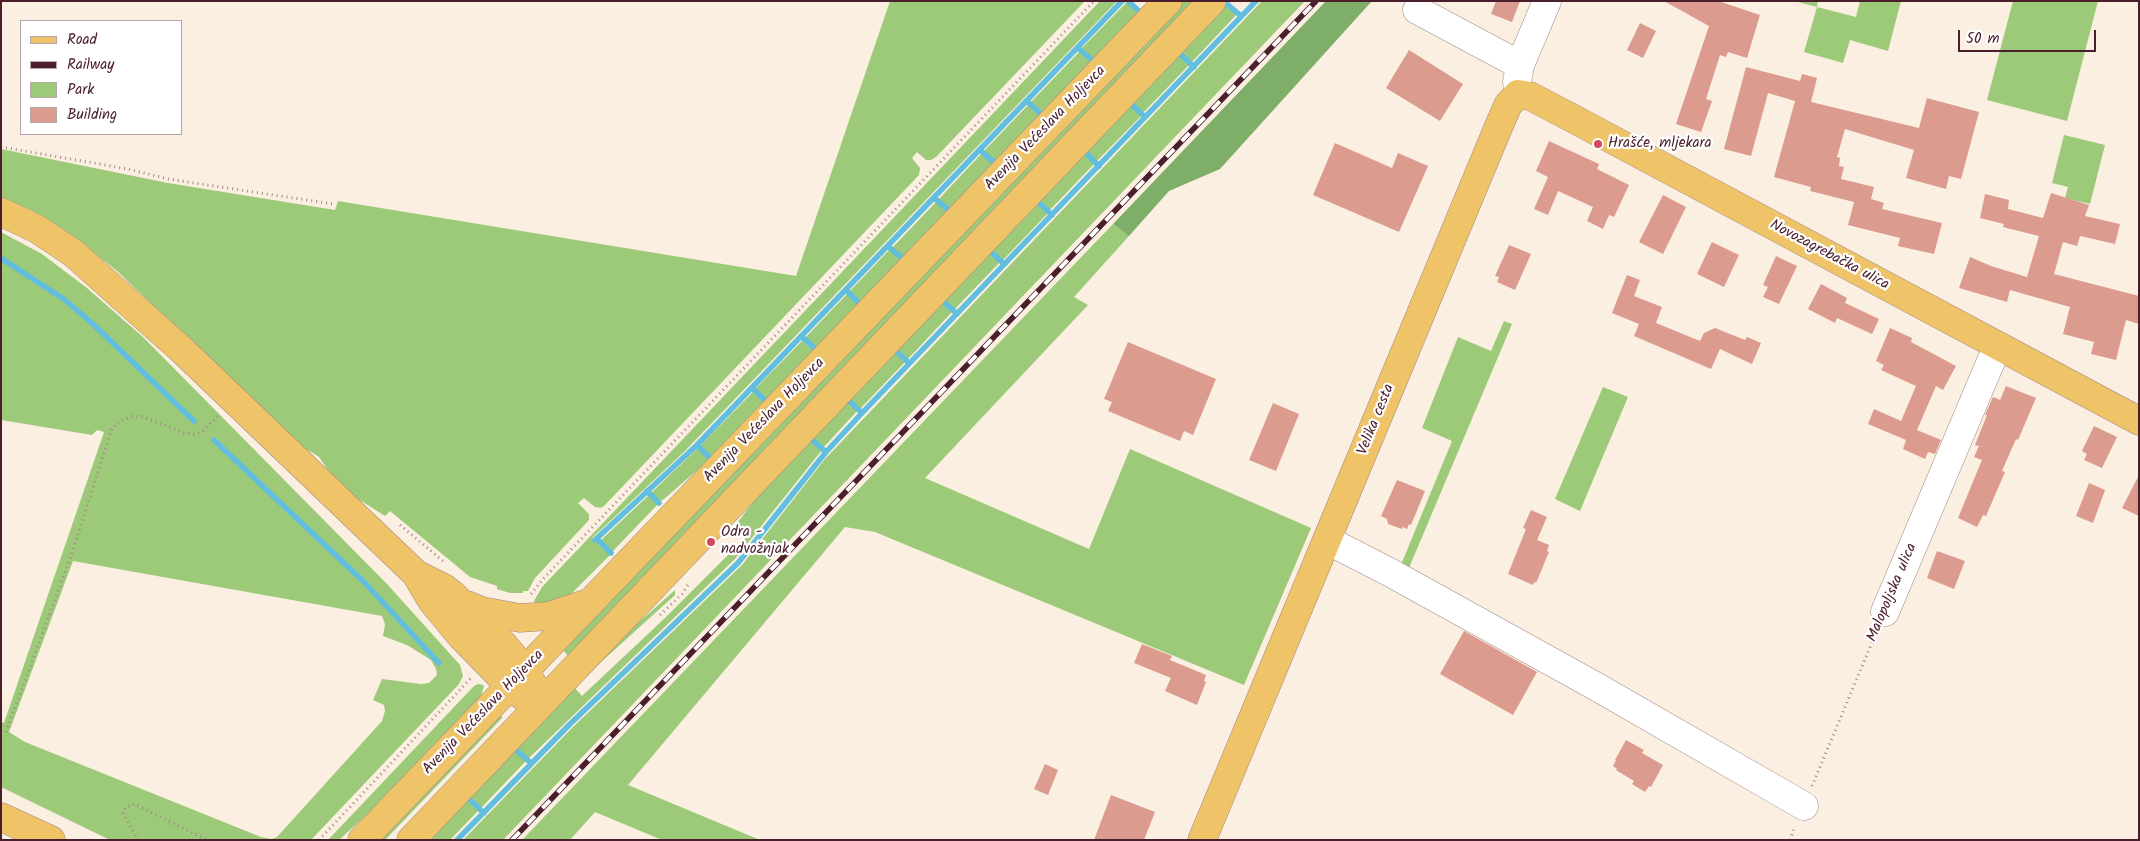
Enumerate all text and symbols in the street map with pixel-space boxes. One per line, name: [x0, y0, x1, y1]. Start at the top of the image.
legend: [20, 20, 182, 135]
scale bar: [1960, 20, 2098, 52]
text: 50 m: [1966, 27, 2000, 51]
text: Road: [67, 28, 97, 52]
text: Railway: [67, 53, 114, 77]
street label: Avenija Većeslava Holjevca: [982, 63, 1110, 195]
text: Park: [67, 78, 94, 102]
text: Building: [67, 103, 117, 127]
place label: Hrašće, mljekara: [1608, 135, 1712, 153]
marker: Hrašće, mljekara: [1592, 138, 1604, 150]
street label: Novozagrebačka ulica: [1766, 217, 1892, 295]
street label: Avenija Većeslava Holjevca: [701, 355, 829, 487]
street label: Velika cesta: [1355, 382, 1399, 458]
place label: Odra - nadvožnjak: [721, 524, 789, 559]
marker: Odra - nadvožnjak: [705, 536, 717, 548]
street label: Malopoljska ulica: [1864, 541, 1922, 645]
street label: Avenija Većeslava Holjevca: [420, 647, 548, 779]

